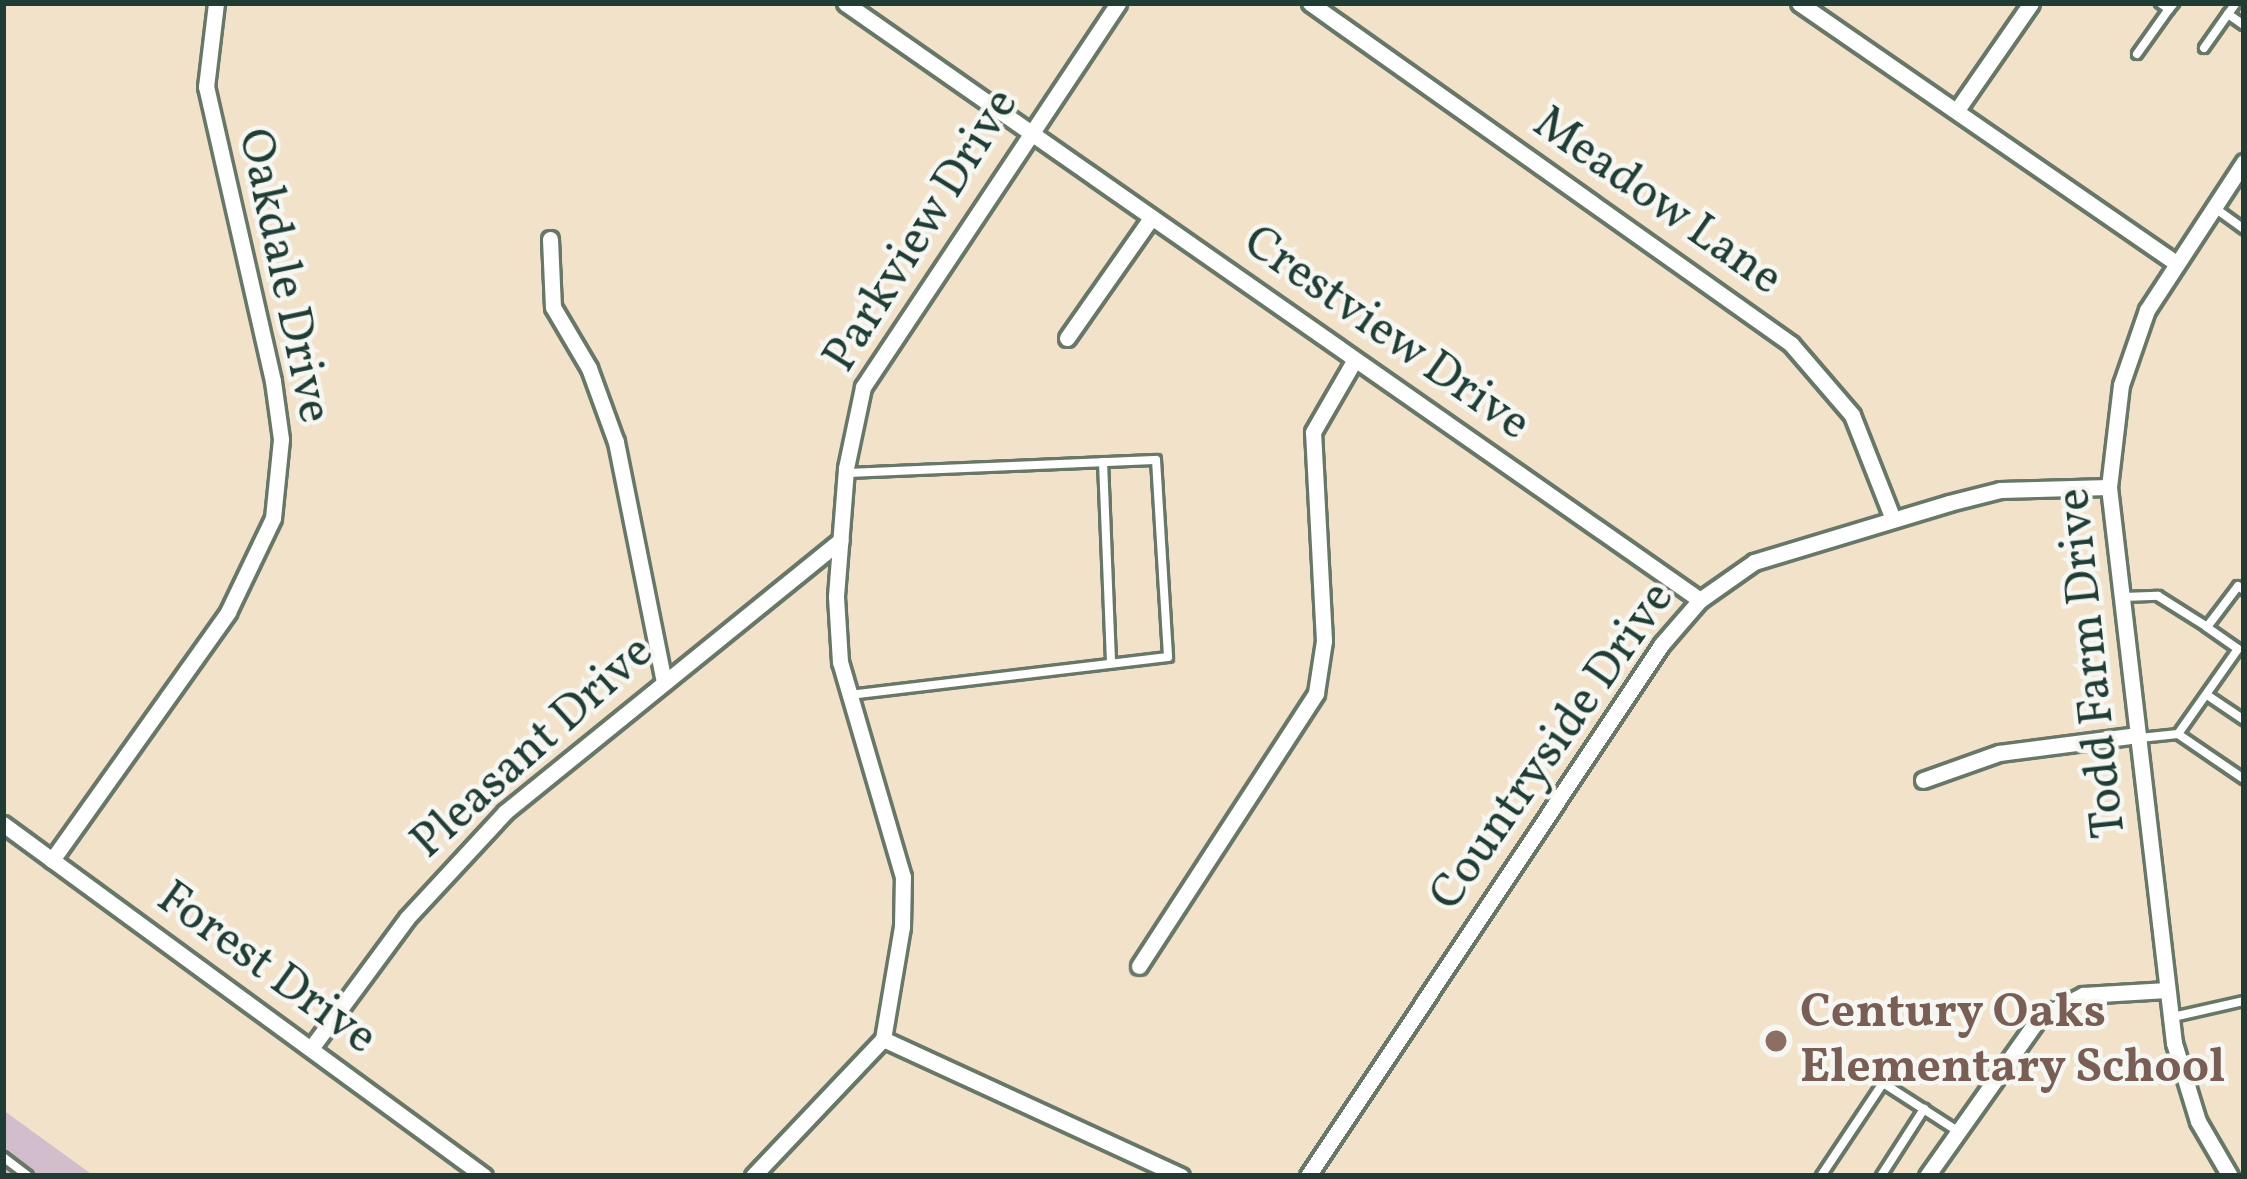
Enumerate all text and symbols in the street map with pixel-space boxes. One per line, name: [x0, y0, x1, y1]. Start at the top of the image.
street label: Parkview Drive: [812, 78, 1032, 384]
street label: Meadow Lane: [1521, 95, 1793, 309]
street label: Oakdale Drive: [224, 124, 342, 428]
street label: Crestview Drive: [1231, 214, 1541, 454]
street label: Todd Farm Drive: [2046, 485, 2140, 841]
street label: Countryside Drive: [1418, 572, 1688, 922]
street label: Pleasant Drive: [400, 624, 666, 872]
street label: Forest Drive: [145, 870, 387, 1068]
place label: Century Oaks Elementary School: [1800, 984, 2226, 1097]
marker: Century Oaks Elementary School: [1763, 1028, 1789, 1054]

